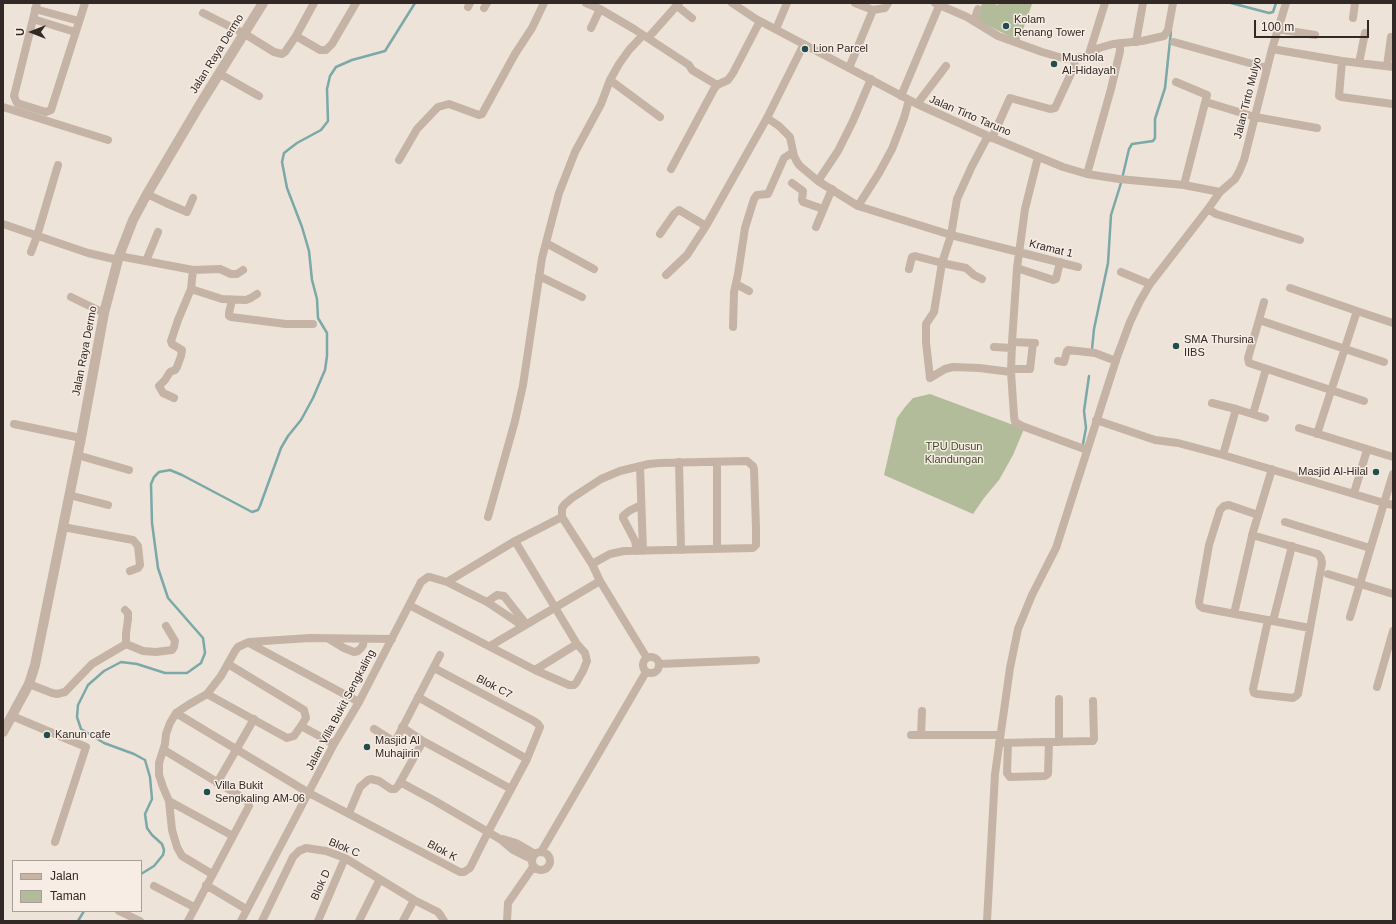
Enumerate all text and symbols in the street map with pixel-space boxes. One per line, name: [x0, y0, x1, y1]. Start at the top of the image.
north arrow: [12, 12, 52, 52]
street label: Jalan Raya Dermo: [187, 12, 247, 96]
scale bar: [1256, 12, 1371, 38]
place label: Kolam Renang Tower: [1014, 13, 1085, 39]
text: 100 m: [1261, 20, 1294, 34]
marker: Kolam Renang Tower: [1001, 21, 1011, 31]
text: U: [14, 28, 26, 36]
place label: Lion Parcel: [813, 42, 868, 56]
marker: Lion Parcel: [800, 44, 810, 54]
place label: Mushola Al-Hidayah: [1062, 51, 1116, 77]
street label: Jalan Tirto Mulyo: [1232, 56, 1264, 140]
marker: Mushola Al-Hidayah: [1049, 59, 1059, 69]
street label: Jalan Tirto Taruno: [927, 93, 1013, 139]
street label: Kramat 1: [1028, 237, 1074, 261]
street label: Jalan Raya Dermo: [70, 305, 100, 397]
place label: SMA Thursina IIBS: [1184, 333, 1254, 359]
marker: SMA Thursina IIBS: [1171, 341, 1181, 351]
park label: TPU Dusun Klandungan: [925, 440, 983, 466]
place label: Masjid Al-Hilal: [1298, 465, 1368, 479]
marker: Masjid Al-Hilal: [1371, 467, 1381, 477]
street label: Jalan Villa Bukit Sengkaling: [303, 647, 379, 773]
street label: Blok C7: [474, 672, 514, 702]
place label: Kanun cafe: [55, 728, 111, 742]
marker: Kanun cafe: [42, 730, 52, 740]
place label: Masjid Al Muhajirin: [375, 734, 420, 760]
marker: Masjid Al Muhajirin: [362, 742, 372, 752]
place label: Villa Bukit Sengkaling AM-06: [215, 779, 305, 805]
marker: Villa Bukit Sengkaling AM-06: [202, 787, 212, 797]
street label: Blok C: [327, 836, 361, 860]
street label: Blok K: [425, 838, 459, 864]
legend: [12, 860, 142, 912]
street label: Blok D: [308, 868, 334, 902]
text: Jalan: [50, 869, 79, 883]
text: Taman: [50, 889, 86, 903]

